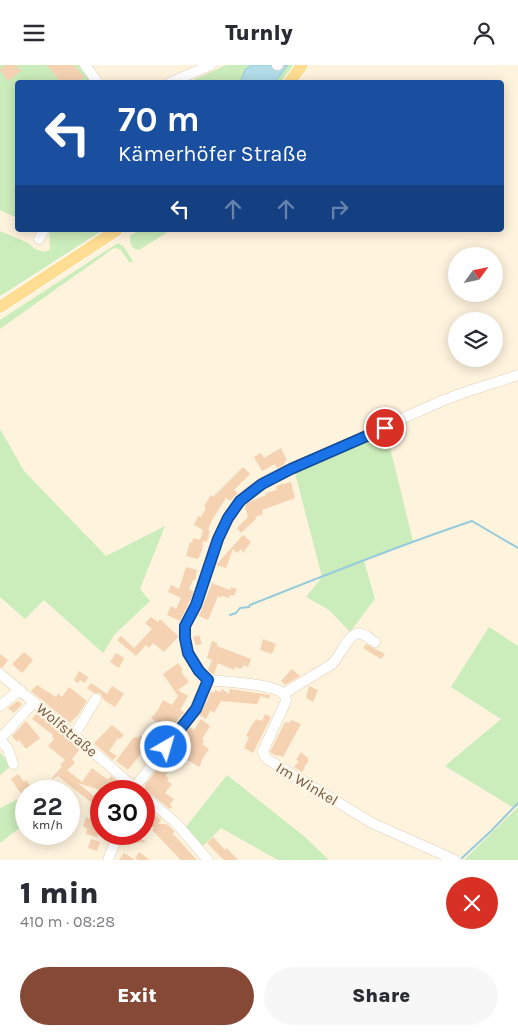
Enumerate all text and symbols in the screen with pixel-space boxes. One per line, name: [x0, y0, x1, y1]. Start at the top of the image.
icon: menu: [20, 19, 48, 47]
icon: person: [470, 19, 498, 47]
text: Turnly: [225, 20, 293, 46]
text: 70 m: [118, 99, 200, 140]
icon: left: [35, 100, 100, 165]
text: Kämerhöfer Straße: [118, 141, 307, 167]
icon: left: [166, 195, 194, 223]
icon: ahead: [219, 195, 247, 223]
icon: ahead: [272, 195, 300, 223]
icon: right: [325, 195, 353, 223]
north arrow: [448, 247, 502, 303]
map controls: [448, 247, 503, 367]
button: layers: [448, 312, 503, 367]
pin: [364, 407, 406, 449]
icon: arrive: [371, 414, 399, 442]
street label: Wolfstraße: [33, 699, 101, 761]
position arrow: [139, 720, 191, 772]
street label: Im Winkel: [273, 758, 341, 810]
speed limit sign: 30: [90, 780, 155, 845]
text: 22: [32, 792, 63, 821]
text: km/h: [32, 818, 63, 832]
text: 1 min: [20, 875, 99, 911]
button: close: [446, 877, 498, 929]
text: 410 m · 08:28: [20, 912, 115, 931]
button: Exit: [20, 967, 254, 1025]
button: Share: [264, 967, 498, 1025]

